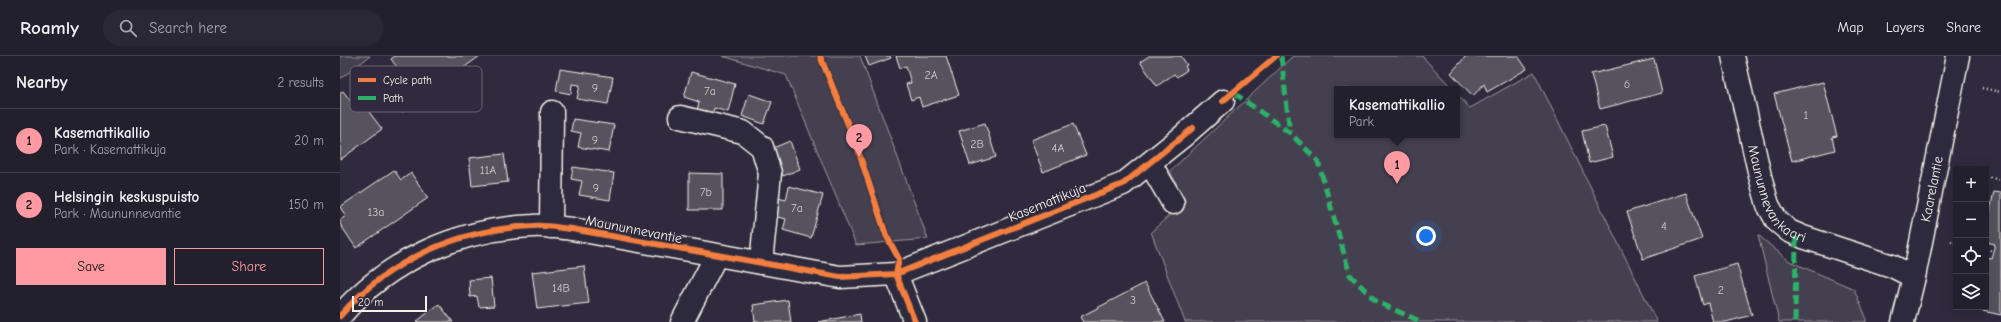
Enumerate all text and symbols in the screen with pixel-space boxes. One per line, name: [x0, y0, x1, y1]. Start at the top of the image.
search box: [103, 10, 383, 46]
text: Roamly: [20, 17, 79, 39]
icon: search: [117, 17, 139, 39]
text: Search here: [149, 19, 227, 37]
text: Map: [1837, 19, 1864, 36]
text: Layers: [1886, 19, 1924, 36]
text: Share: [1946, 19, 1981, 36]
legend: [350, 66, 482, 112]
house number: 2A: [924, 68, 938, 82]
text: Nearby: [16, 73, 67, 92]
text: Cycle path: [383, 74, 432, 87]
text: 2 results: [277, 75, 324, 90]
house number: 6: [1624, 77, 1630, 91]
house number: 9: [592, 81, 598, 95]
house number: 7a: [704, 84, 716, 98]
popup: [1334, 86, 1460, 138]
text: Path: [383, 92, 404, 105]
text: Kasemattikallio: [1349, 96, 1445, 114]
house number: 1: [1804, 108, 1809, 122]
text: Park: [1349, 114, 1374, 129]
text: Kasemattikallio: [54, 124, 150, 142]
pin: 2: [846, 124, 872, 157]
text: 1: [26, 133, 32, 148]
text: 20 m: [294, 133, 324, 148]
house number: 9: [592, 133, 598, 147]
house number: 2B: [970, 137, 984, 151]
house number: 4A: [1052, 141, 1064, 155]
text: Park · Kasemattikuja: [54, 142, 166, 157]
street label: Maununnevankaari: [1744, 143, 1808, 246]
pin: 1: [1384, 151, 1410, 184]
street label: Kaarelantie: [1917, 155, 1947, 224]
house number: 11A: [480, 163, 496, 177]
map controls: [1953, 166, 1989, 310]
button: +: [1953, 166, 1989, 202]
street label: Kasemattikuja: [1006, 179, 1089, 226]
house number: 9: [593, 181, 599, 195]
house number: 7b: [700, 185, 712, 199]
text: Helsingin keskuspuisto: [54, 188, 199, 206]
text: 2: [26, 197, 32, 212]
text: 150 m: [289, 197, 324, 212]
house number: 7a: [791, 201, 803, 215]
button: −: [1953, 202, 1989, 238]
house number: 13a: [367, 205, 385, 219]
text: Park · Maununnevantie: [54, 206, 181, 221]
street label: Maununnevantie: [584, 212, 684, 247]
house number: 4: [1661, 219, 1667, 233]
your location: [1416, 226, 1436, 246]
button: locate: [1953, 238, 1989, 274]
button: Save: [16, 248, 166, 285]
button: Share: [174, 248, 324, 285]
button: layers: [1953, 274, 1989, 310]
house number: 14B: [552, 281, 570, 295]
house number: 2: [1718, 283, 1724, 297]
house number: 3: [1130, 293, 1136, 307]
scale bar: [352, 294, 427, 313]
text: 20 m: [358, 296, 383, 309]

